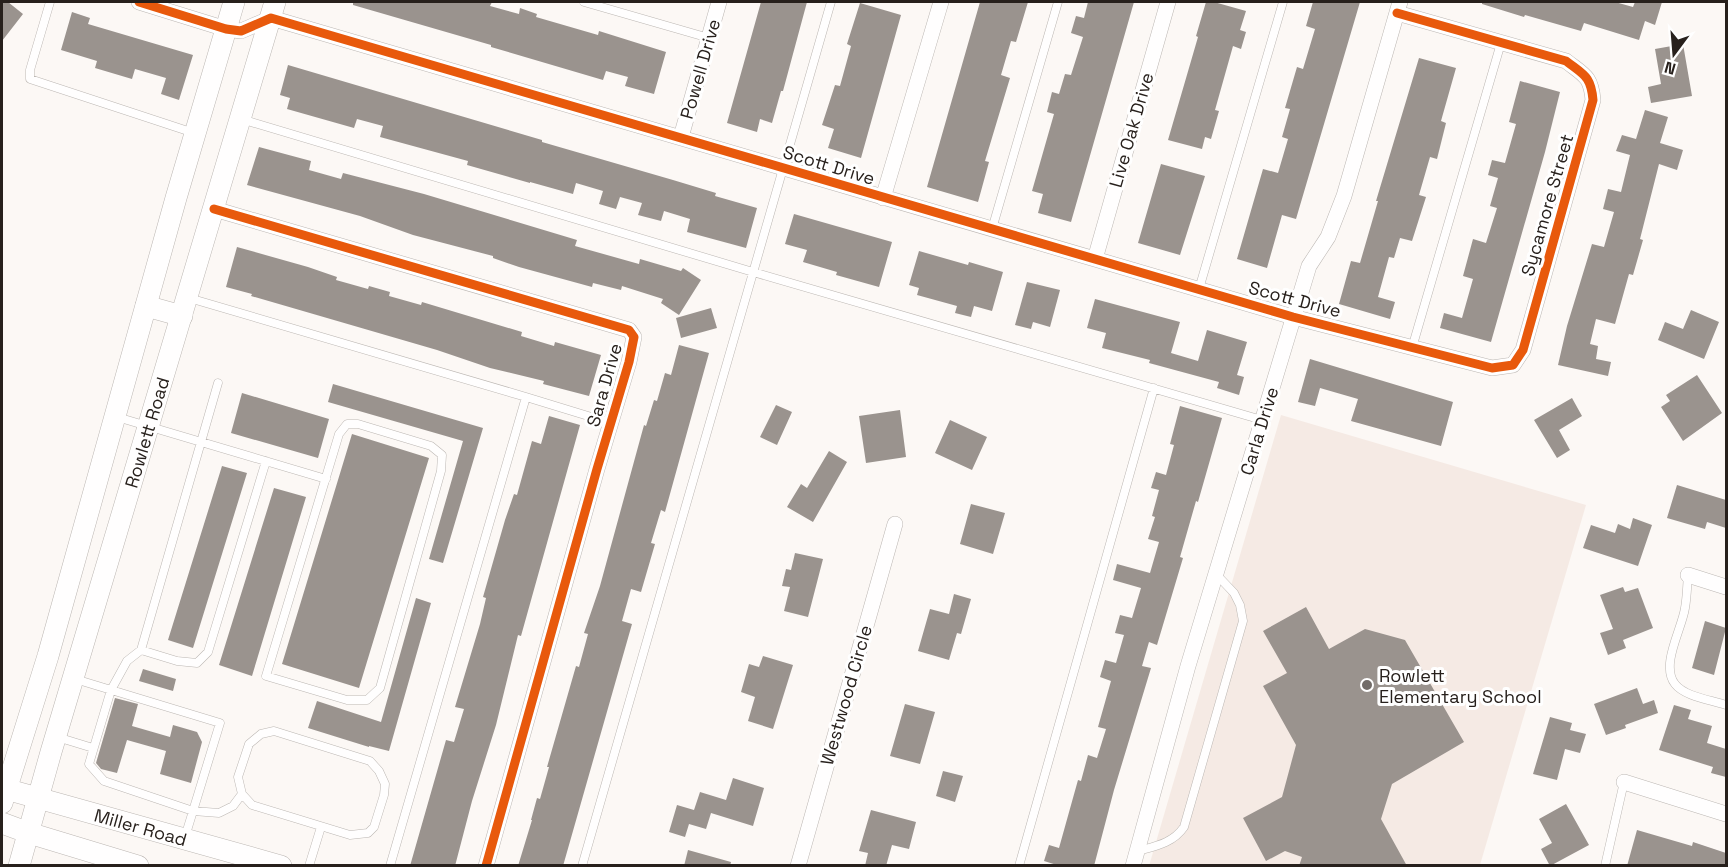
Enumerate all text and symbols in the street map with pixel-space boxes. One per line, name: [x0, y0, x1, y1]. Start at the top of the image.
street label: Powell Drive: [675, 16, 725, 122]
north arrow: [1644, 24, 1704, 84]
text: N: [1662, 56, 1678, 80]
street label: Live Oak Drive: [1104, 70, 1158, 190]
street label: Sycamore Street: [1516, 131, 1578, 279]
street label: Scott Drive: [780, 140, 878, 190]
street label: Scott Drive: [1246, 276, 1344, 322]
street label: Sara Drive: [581, 341, 627, 429]
street label: Rowlett Road: [119, 374, 174, 491]
street label: Carla Drive: [1235, 384, 1283, 478]
street label: Westwood Circle: [815, 622, 877, 768]
place label: Rowlett Elementary School: [1379, 664, 1542, 708]
marker: Rowlett Elementary School: [1360, 678, 1374, 692]
street label: Miller Road: [92, 803, 190, 851]

